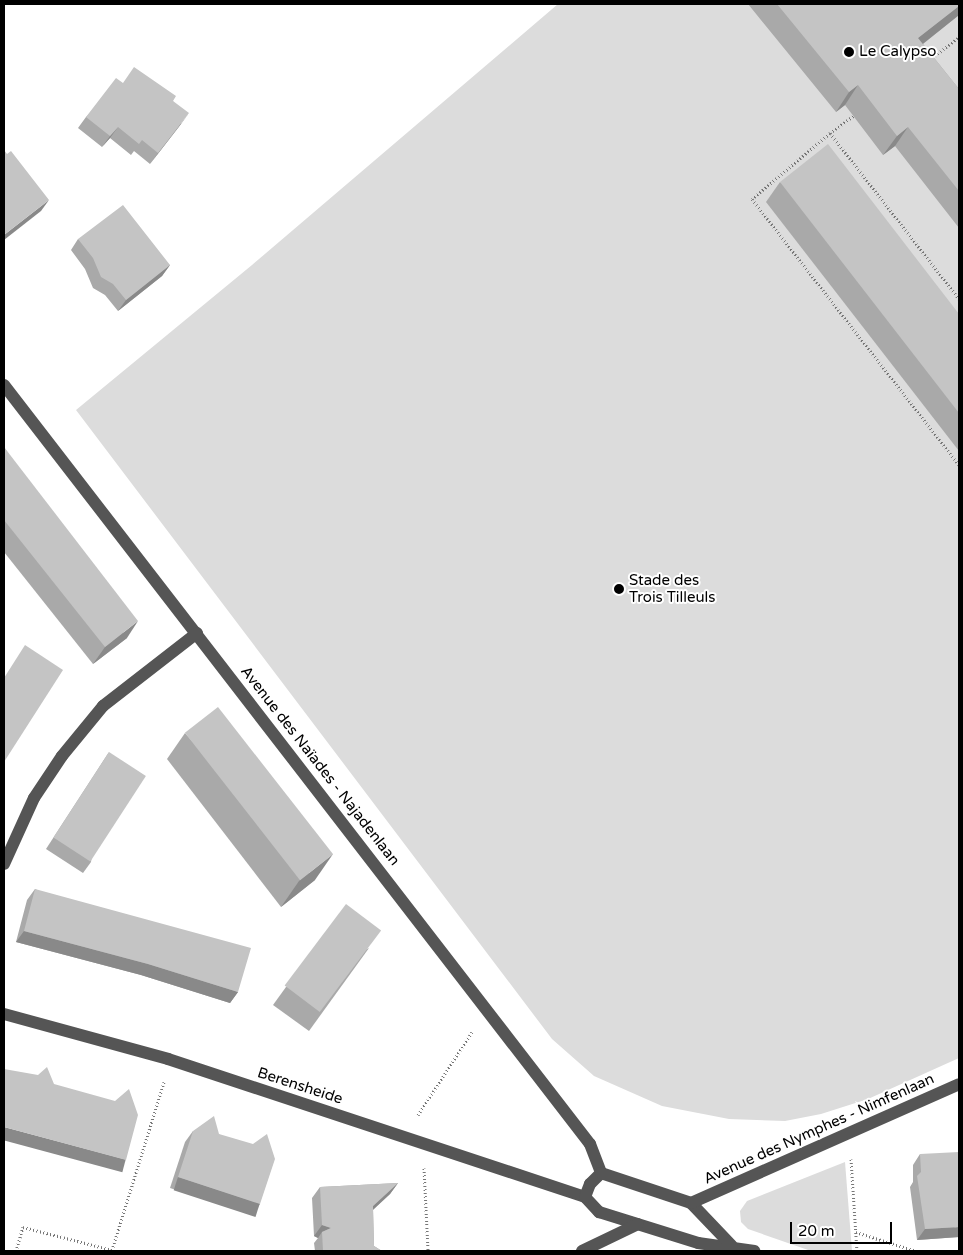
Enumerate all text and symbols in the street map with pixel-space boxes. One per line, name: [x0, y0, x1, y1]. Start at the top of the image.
place label: Le Calypso: [859, 43, 936, 61]
marker: Le Calypso: [843, 46, 855, 58]
place label: Stade des Trois Tilleuls: [629, 571, 715, 606]
marker: Stade des Trois Tilleuls: [613, 583, 625, 595]
street label: Avenue des Naïades - Najadenlaan: [237, 663, 403, 869]
street label: Berensheide: [255, 1064, 345, 1108]
street label: Avenue des Nymphes - Nimfenlaan: [701, 1070, 937, 1188]
scale bar: [793, 1212, 896, 1244]
text: 20 m: [798, 1222, 835, 1240]

